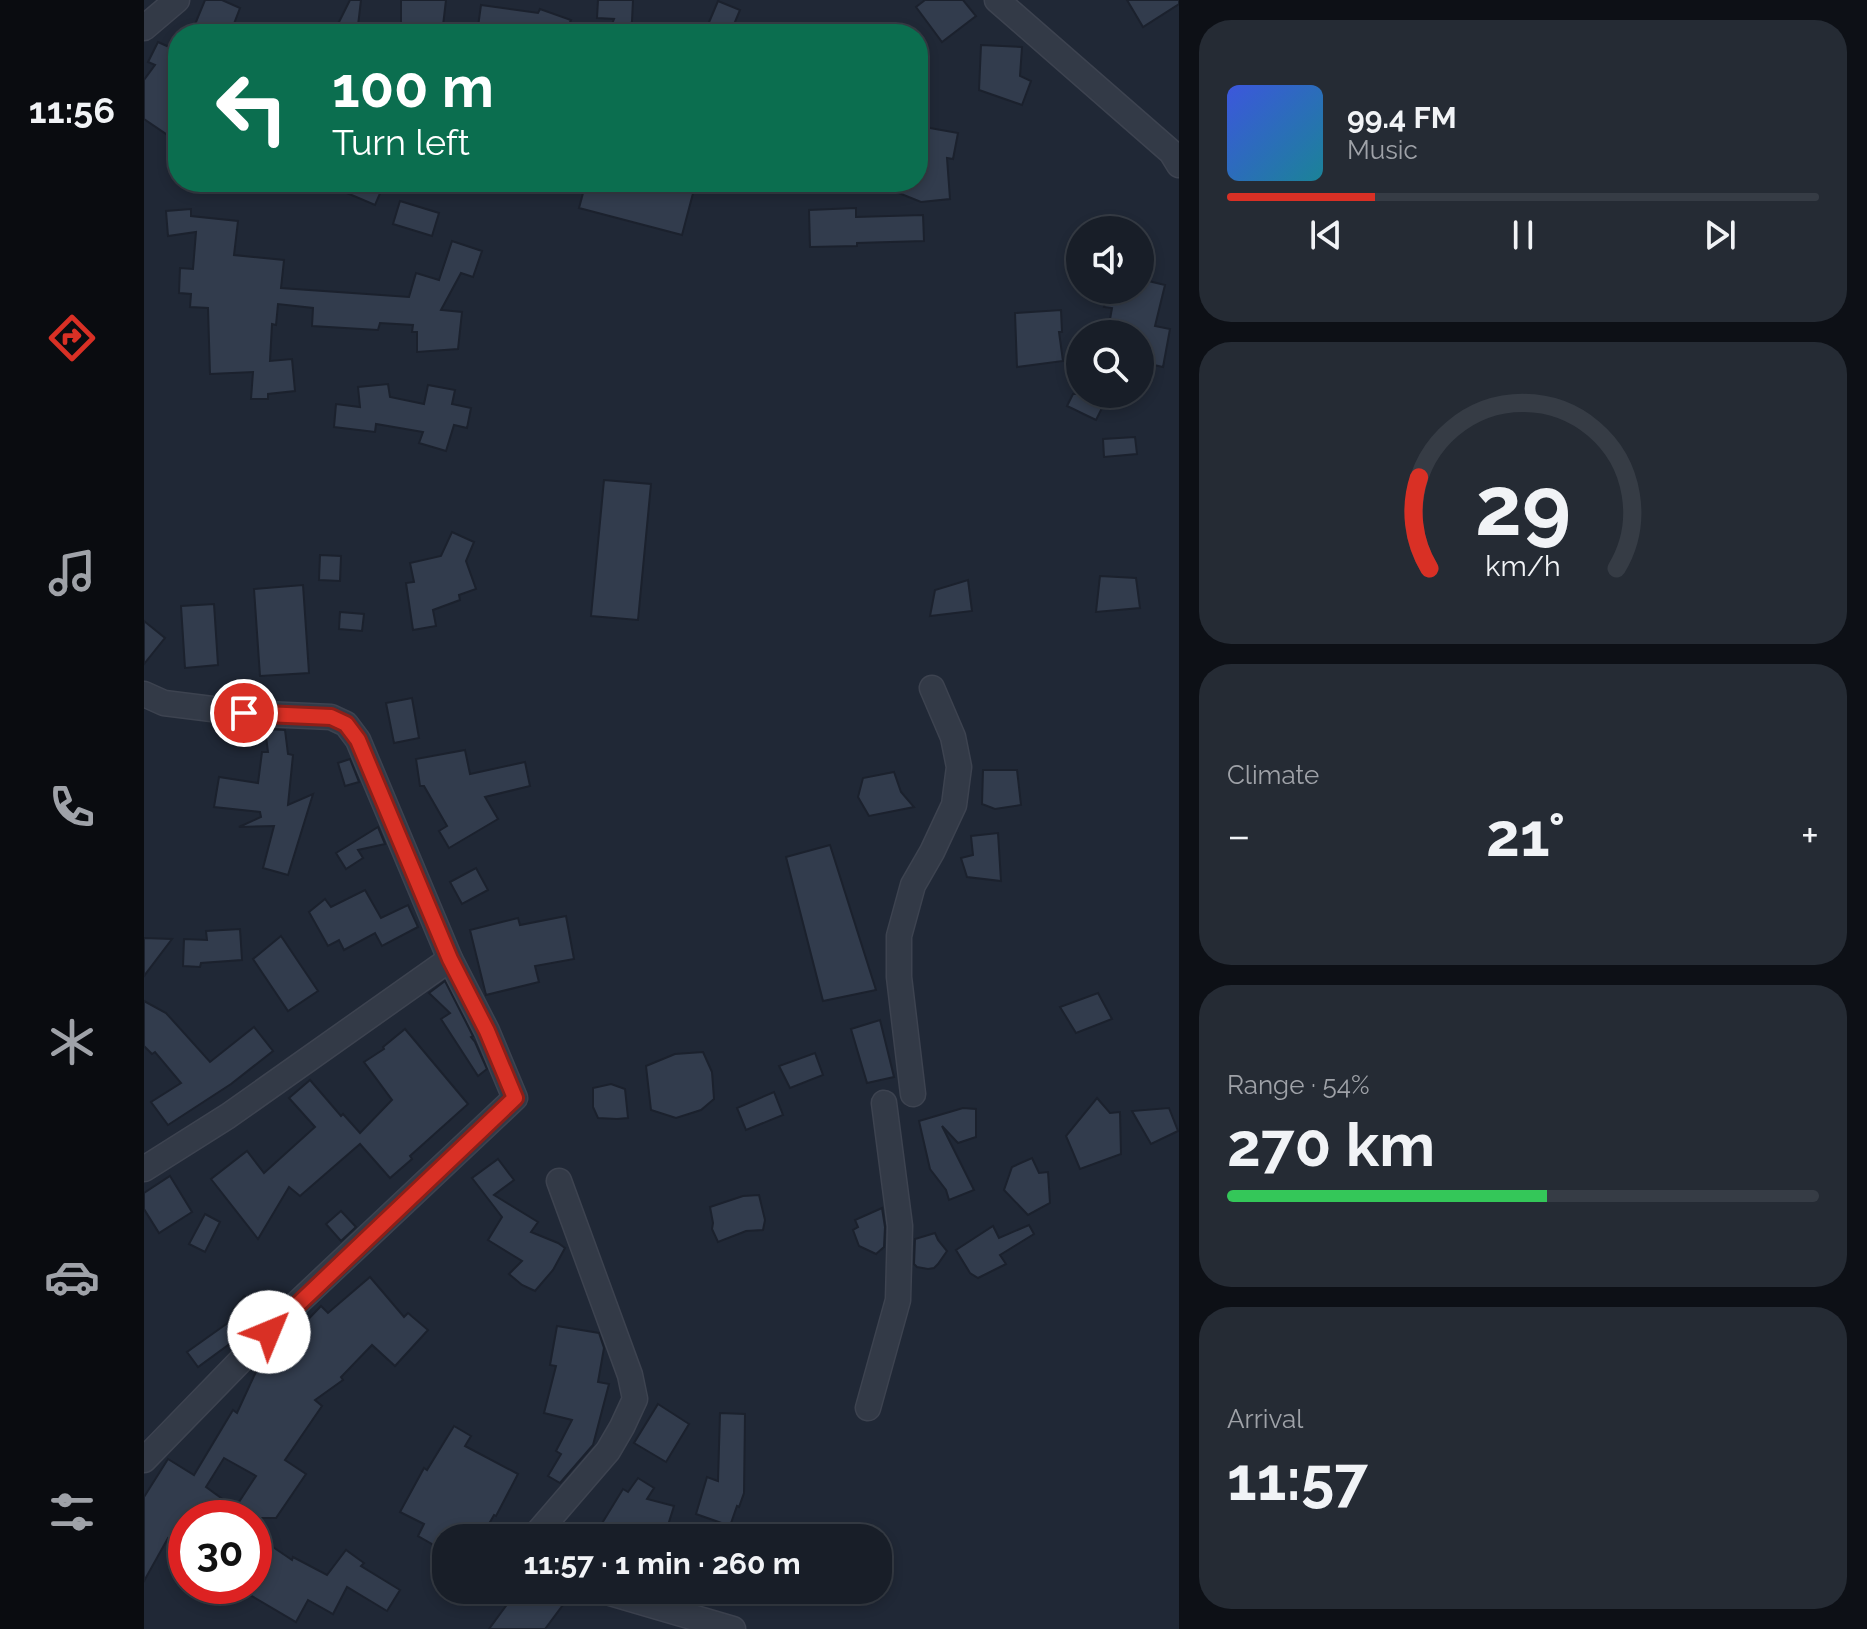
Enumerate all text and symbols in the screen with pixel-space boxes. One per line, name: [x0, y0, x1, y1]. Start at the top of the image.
text: 100 m: [332, 54, 494, 120]
icon: left: [200, 56, 304, 160]
text: 11:56: [29, 89, 115, 131]
text: 99.4 FM: [1347, 100, 1457, 135]
text: Turn left: [332, 121, 470, 163]
text: Music: [1347, 135, 1418, 165]
icon: previous: [1304, 213, 1348, 257]
icon: pause: [1501, 213, 1545, 257]
icon: next: [1698, 213, 1742, 257]
map controls: [1066, 216, 1154, 408]
button: sound: [1066, 216, 1154, 304]
icon: directions: [44, 310, 100, 366]
button: search: [1066, 320, 1154, 408]
text: 29: [1475, 456, 1571, 553]
icon: music: [44, 545, 100, 601]
text: km/h: [1485, 549, 1561, 583]
pin: [210, 679, 278, 747]
icon: arrive: [222, 691, 266, 735]
text: Climate: [1227, 760, 1319, 790]
icon: phone: [44, 779, 100, 835]
text: 21°: [1486, 800, 1565, 870]
text: −: [1227, 810, 1251, 861]
text: +: [1801, 810, 1819, 861]
icon: climate: [44, 1014, 100, 1070]
text: Range · 54%: [1227, 1070, 1370, 1100]
text: 270 km: [1227, 1110, 1435, 1180]
icon: car: [44, 1249, 100, 1305]
position arrow: [227, 1290, 311, 1374]
text: Arrival: [1227, 1404, 1303, 1434]
text: 11:57: [1227, 1444, 1368, 1514]
icon: filters: [44, 1484, 100, 1540]
speed limit sign: 30: [168, 1500, 272, 1604]
text: 11:57 · 1 min · 260 m: [523, 1546, 801, 1581]

